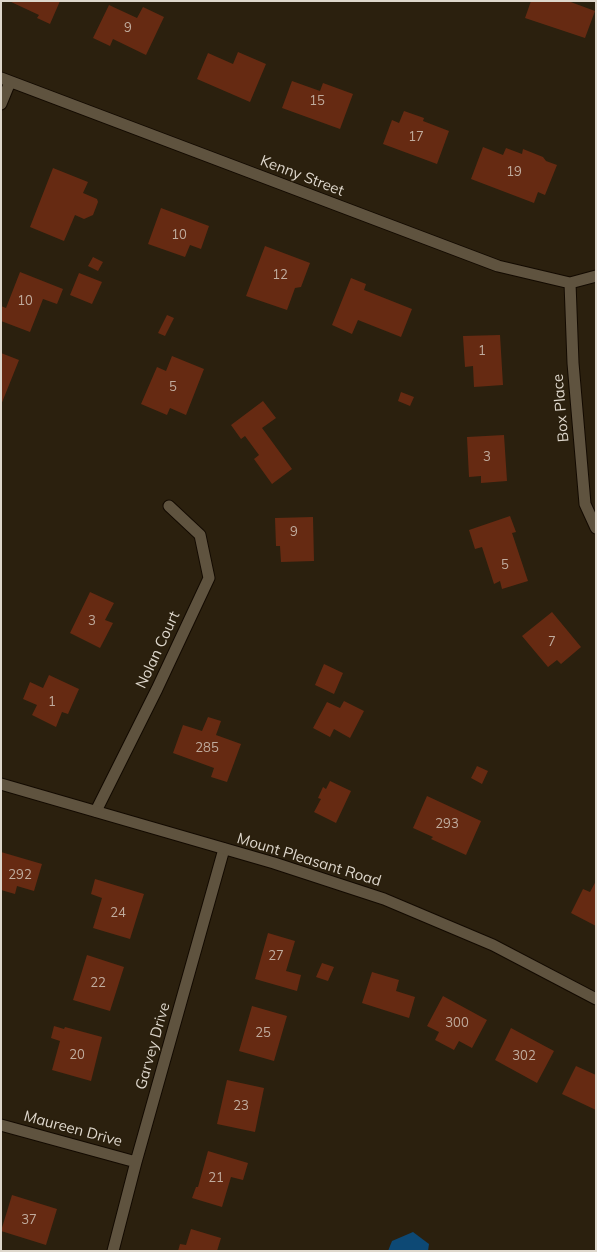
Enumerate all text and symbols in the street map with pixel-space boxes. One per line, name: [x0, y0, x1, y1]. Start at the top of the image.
house number: 9: [124, 20, 132, 36]
house number: 15: [309, 93, 325, 109]
house number: 17: [408, 129, 424, 145]
street label: Kenny Street: [258, 152, 346, 200]
house number: 19: [506, 164, 522, 180]
house number: 10: [171, 227, 187, 243]
house number: 12: [272, 267, 288, 283]
house number: 10: [17, 293, 33, 309]
house number: 1: [478, 343, 486, 359]
street label: Box Place: [549, 373, 573, 443]
house number: 5: [169, 379, 177, 395]
house number: 3: [483, 449, 491, 465]
house number: 9: [290, 524, 298, 540]
house number: 5: [501, 557, 509, 573]
street label: Nolan Court: [132, 609, 184, 691]
house number: 3: [88, 613, 96, 629]
house number: 7: [548, 634, 556, 650]
house number: 1: [48, 694, 56, 710]
house number: 285: [195, 740, 219, 756]
house number: 293: [435, 816, 459, 832]
street label: Mount Pleasant Road: [235, 830, 383, 890]
house number: 292: [8, 867, 32, 883]
house number: 24: [110, 905, 126, 921]
house number: 27: [268, 948, 284, 964]
house number: 22: [90, 975, 106, 991]
street label: Garvey Drive: [132, 1000, 174, 1092]
house number: 300: [445, 1015, 469, 1031]
house number: 25: [255, 1025, 271, 1041]
house number: 20: [69, 1047, 85, 1063]
house number: 302: [512, 1048, 536, 1064]
house number: 23: [233, 1098, 249, 1114]
street label: Maureen Drive: [22, 1107, 124, 1151]
house number: 21: [208, 1170, 224, 1186]
house number: 37: [21, 1212, 37, 1228]

